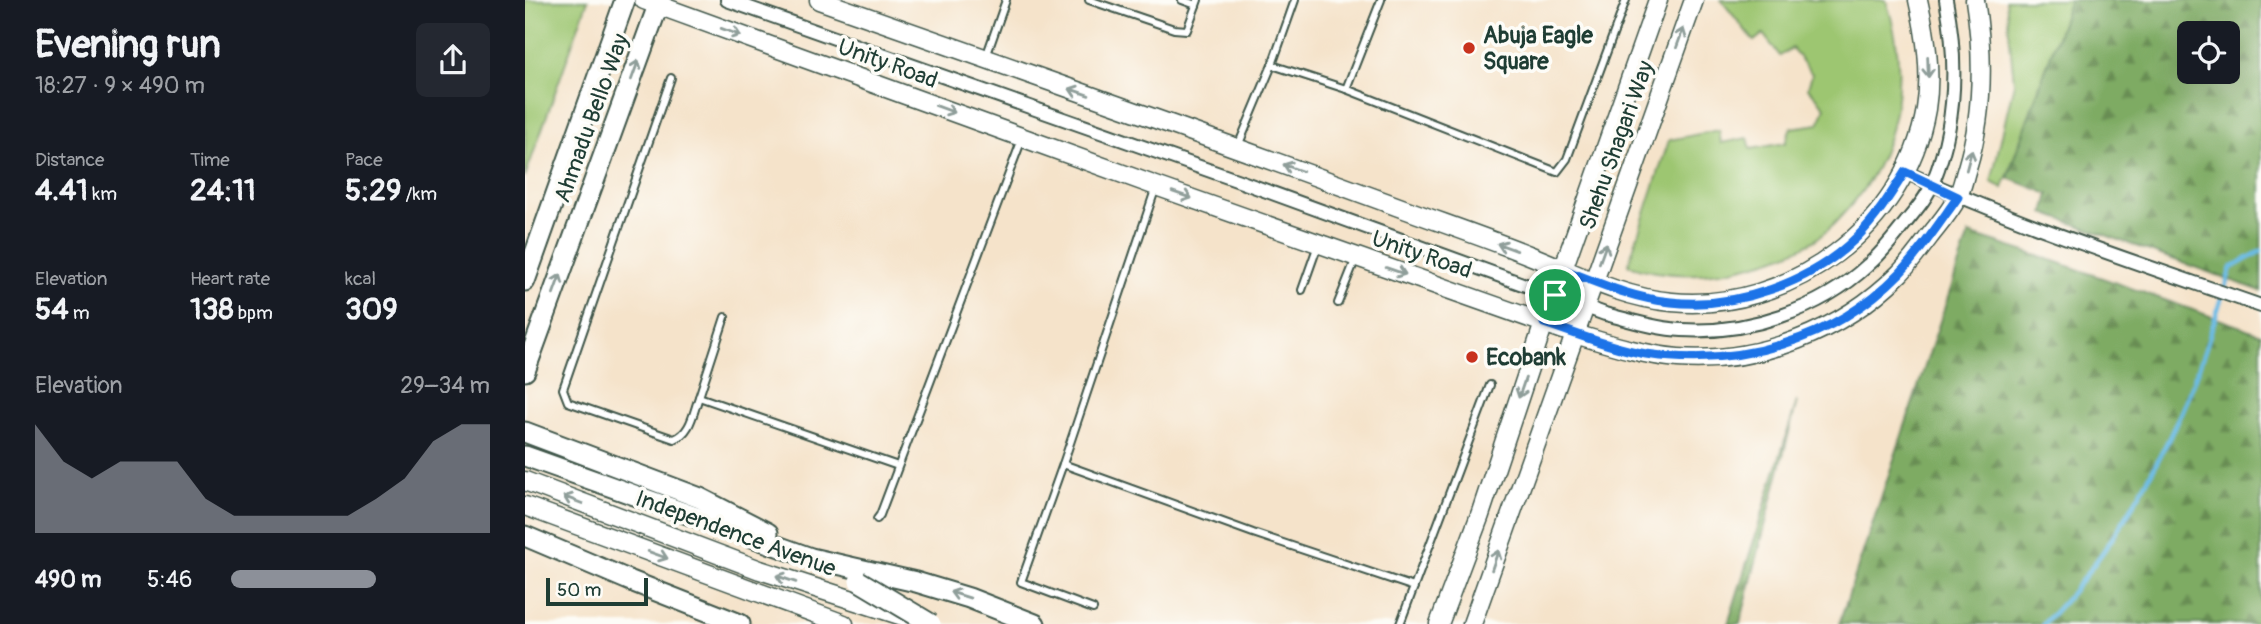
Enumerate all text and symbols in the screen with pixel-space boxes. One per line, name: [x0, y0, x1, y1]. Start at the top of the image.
text: Evening run: [35, 21, 221, 69]
place label: Abuja Eagle Square: [1483, 21, 1593, 76]
map controls: [2177, 21, 2240, 84]
button: locate: [2177, 21, 2240, 84]
button: share: [416, 23, 490, 97]
one-way arrow: [719, 27, 741, 39]
one-way arrow: [1675, 28, 1687, 50]
street label: Ahmadu Bello Way: [547, 30, 636, 207]
street label: Unity Road: [834, 32, 942, 95]
marker: Abuja Eagle Square: [1461, 40, 1477, 56]
one-way arrow: [1921, 55, 1934, 78]
street label: Shehu Shagari Way: [1572, 57, 1661, 234]
one-way arrow: [630, 60, 642, 82]
text: 18:27 · 9 × 490 m: [35, 71, 205, 100]
one-way arrow: [1069, 85, 1091, 97]
one-way arrow: [933, 104, 955, 116]
text: Distance: [35, 148, 104, 172]
text: Time: [190, 148, 230, 172]
text: Pace: [345, 148, 383, 172]
one-way arrow: [1963, 150, 1976, 172]
one-way arrow: [1283, 161, 1305, 173]
text: 4.41: [35, 172, 88, 209]
text: 24:11: [190, 172, 256, 209]
text: 5:29: [345, 172, 402, 209]
text: km: [88, 182, 117, 206]
text: /km: [402, 182, 437, 206]
one-way arrow: [1170, 190, 1192, 202]
street label: Unity Road: [1368, 224, 1476, 285]
one-way arrow: [1496, 239, 1518, 252]
one-way arrow: [1598, 242, 1610, 264]
one-way arrow: [1385, 265, 1407, 278]
pin: [1525, 265, 1585, 325]
text: Elevation: [35, 267, 107, 291]
text: Heart rate: [190, 267, 270, 291]
text: kcal: [345, 267, 376, 291]
one-way arrow: [552, 273, 564, 295]
icon: arrive: [1536, 276, 1574, 314]
text: 54: [35, 291, 69, 328]
text: 138: [190, 291, 234, 328]
text: 309: [345, 291, 398, 328]
text: m: [69, 301, 90, 325]
text: bpm: [234, 301, 273, 325]
place label: Ecobank: [1486, 343, 1566, 372]
marker: Ecobank: [1464, 349, 1480, 365]
text: Elevation: [35, 371, 123, 400]
text: 29–34 m: [400, 371, 490, 400]
one-way arrow: [1515, 377, 1527, 399]
street label: Independence Avenue: [632, 484, 841, 583]
one-way arrow: [563, 492, 585, 505]
one-way arrow: [1490, 549, 1502, 571]
one-way arrow: [646, 550, 668, 562]
text: 490 m: [35, 565, 101, 594]
text: 5:46: [147, 565, 192, 594]
one-way arrow: [776, 572, 798, 584]
scale bar: [546, 575, 647, 607]
text: 50 m: [557, 578, 601, 602]
one-way arrow: [949, 588, 971, 601]

